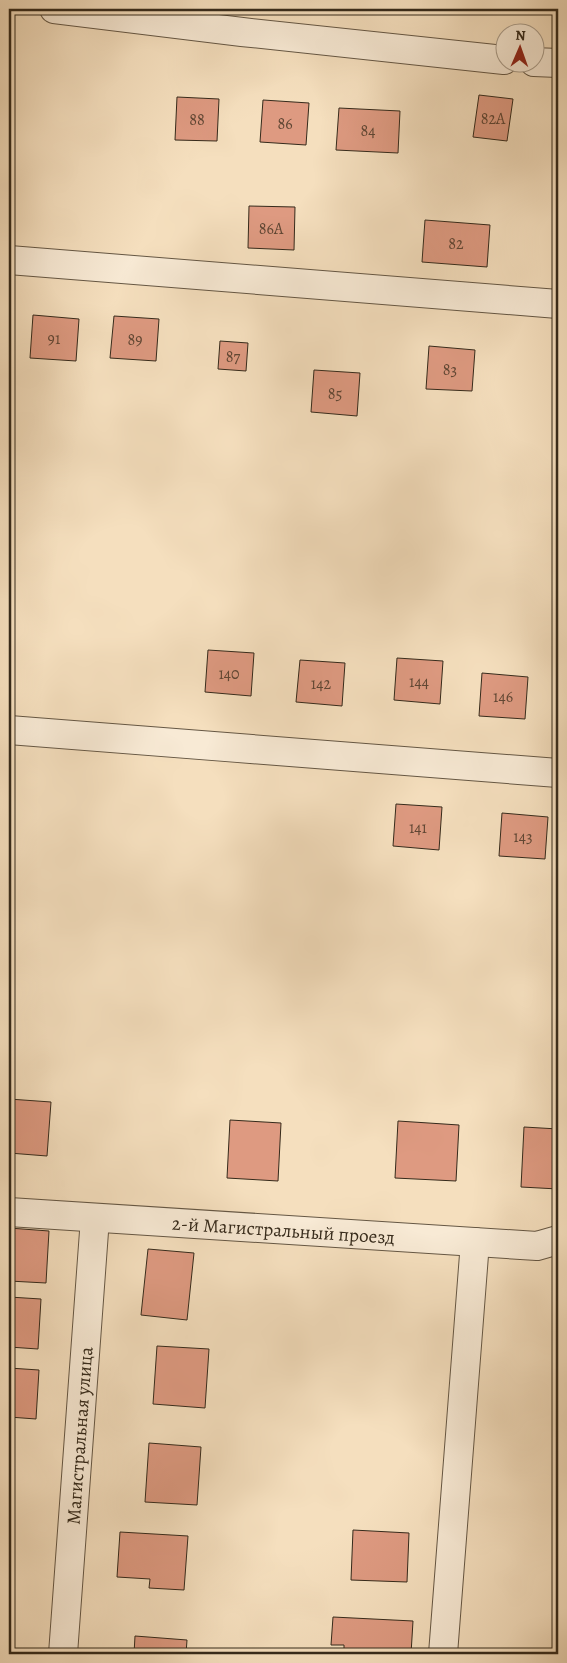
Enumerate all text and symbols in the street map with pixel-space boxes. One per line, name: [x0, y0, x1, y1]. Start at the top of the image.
north arrow: [494, 22, 544, 72]
text: N: [515, 26, 526, 45]
house number: 82А: [481, 108, 506, 130]
house number: 88: [189, 109, 205, 131]
house number: 86: [277, 113, 293, 135]
house number: 84: [360, 120, 376, 142]
house number: 86А: [259, 218, 284, 240]
house number: 82: [448, 233, 464, 255]
house number: 91: [48, 328, 61, 350]
house number: 89: [127, 329, 143, 351]
house number: 87: [226, 346, 241, 368]
house number: 83: [443, 359, 457, 381]
house number: 85: [328, 383, 342, 405]
house number: 140: [218, 663, 240, 685]
house number: 144: [409, 671, 429, 693]
house number: 142: [311, 673, 332, 695]
house number: 146: [493, 686, 513, 708]
house number: 141: [409, 817, 428, 839]
house number: 143: [513, 826, 533, 848]
street label: 2-й Магистральный проезд: [171, 1211, 396, 1251]
street label: Магистральная улица: [61, 1346, 100, 1526]

